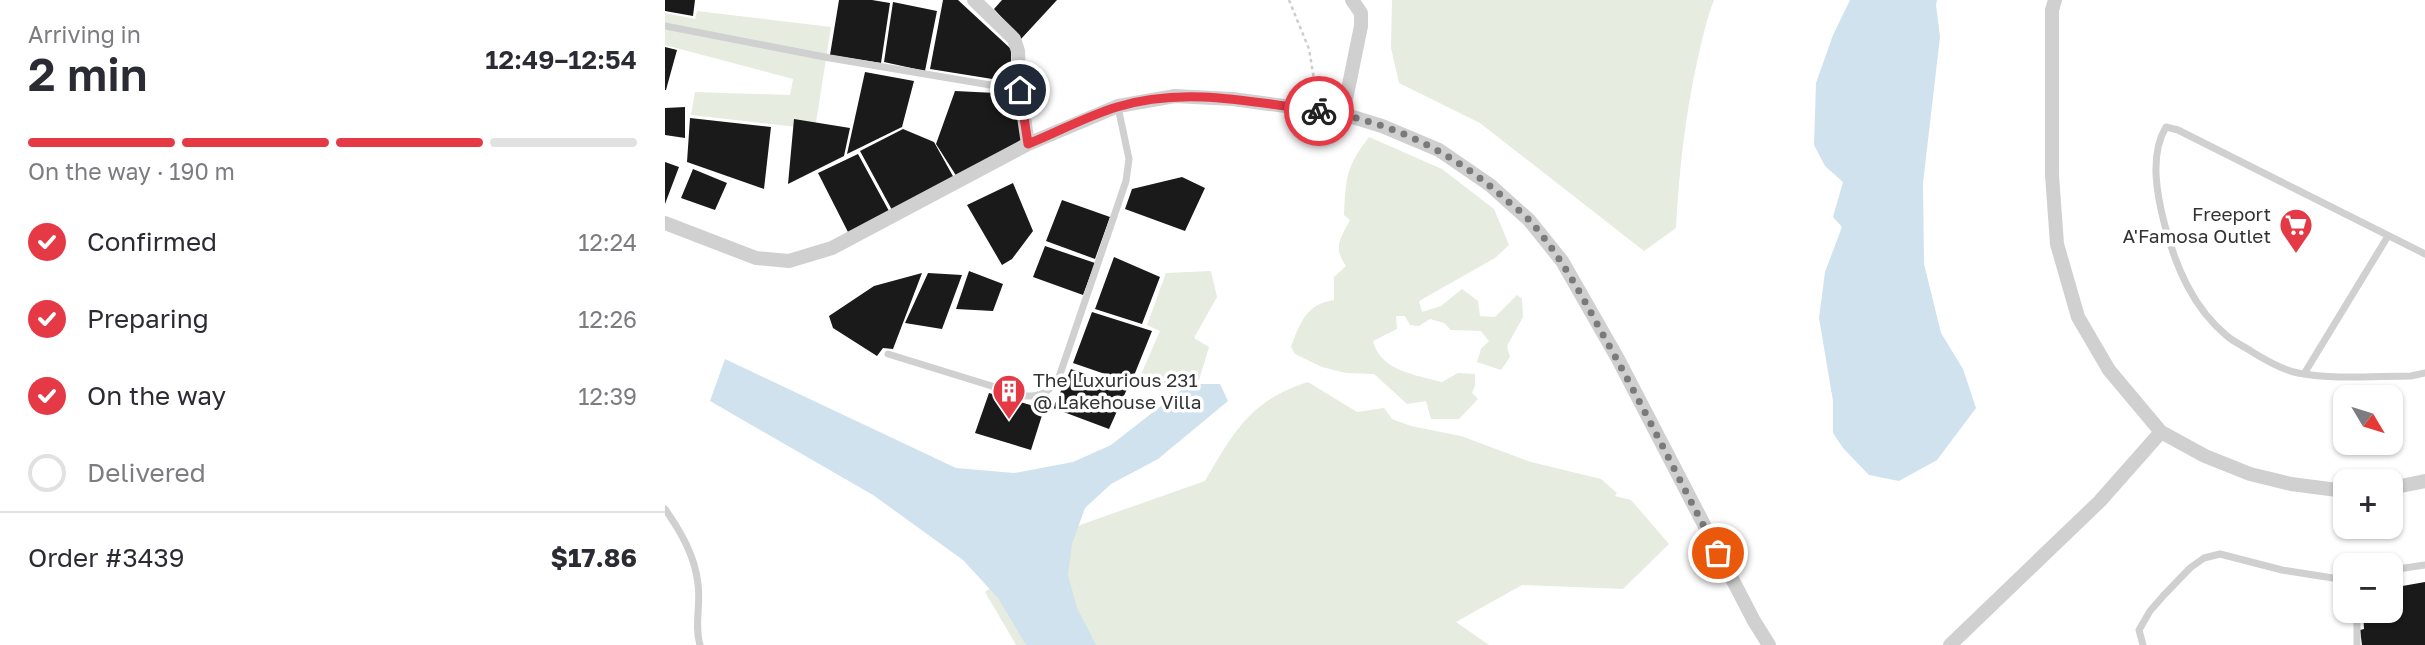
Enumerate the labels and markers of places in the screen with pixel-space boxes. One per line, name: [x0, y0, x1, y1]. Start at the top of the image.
pin: [990, 60, 1050, 120]
place label: Freeport A'Famosa Outlet: [2123, 202, 2271, 247]
supermarket icon: Freeport A'Famosa Outlet: [2277, 206, 2315, 255]
place label: The Luxurious 231 @ Lakehouse Villa: [1033, 368, 1201, 413]
building icon: The Luxurious 231 @ Lakehouse Villa: [990, 372, 1028, 421]
pin: [1688, 523, 1748, 583]

